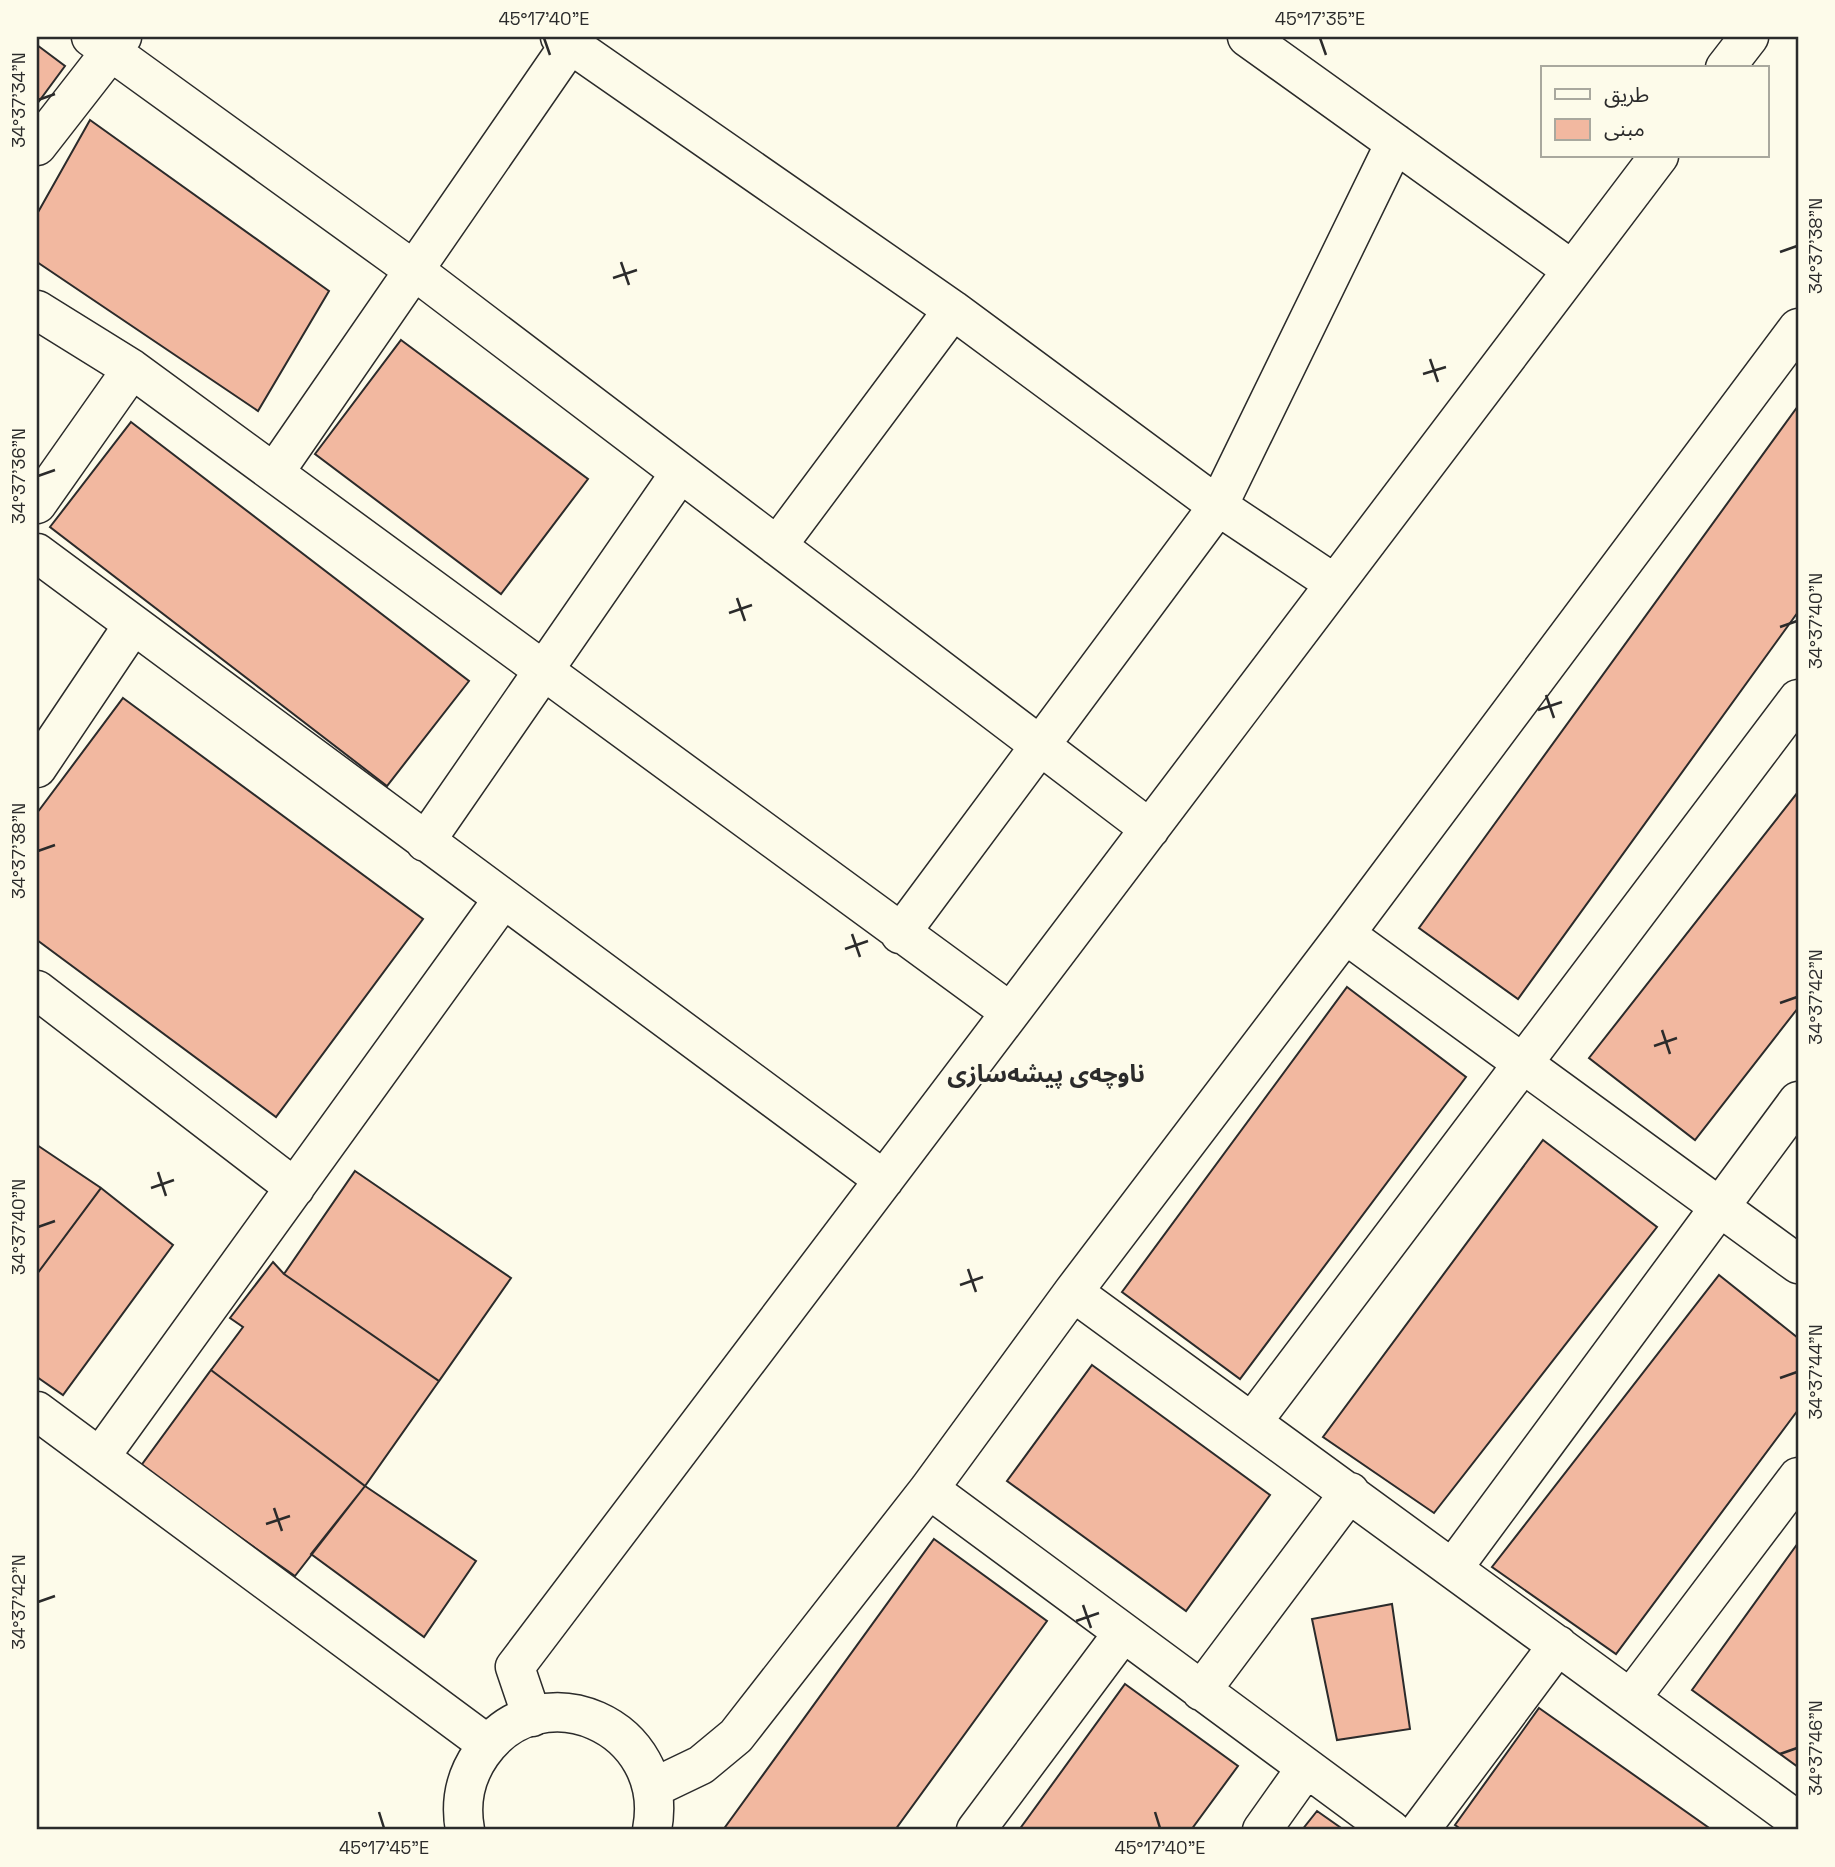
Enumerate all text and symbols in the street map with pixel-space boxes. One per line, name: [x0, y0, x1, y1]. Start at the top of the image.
text: 45°17'40"E: [499, 7, 589, 30]
text: 45°17'35"E: [1275, 7, 1365, 30]
text: 34°37'34"N: [7, 52, 30, 148]
legend: [1541, 66, 1769, 158]
text: طريق: [1604, 81, 1649, 108]
text: مبنى: [1604, 115, 1645, 142]
text: 34°37'38"N: [1804, 198, 1827, 294]
text: 34°37'36"N: [7, 428, 30, 524]
text: 34°37'40"N: [1804, 573, 1827, 669]
text: 34°37'38"N: [7, 803, 30, 899]
text: 34°37'42"N: [1804, 949, 1827, 1045]
district label: ناوچەی پیشەسازی: [947, 1058, 1145, 1089]
text: 34°37'40"N: [7, 1179, 30, 1275]
text: 34°37'44"N: [1804, 1324, 1827, 1420]
text: 34°37'42"N: [7, 1554, 30, 1650]
text: 34°37'46"N: [1804, 1700, 1827, 1796]
text: 45°17'45"E: [339, 1836, 429, 1859]
text: 45°17'40"E: [1115, 1836, 1205, 1859]

